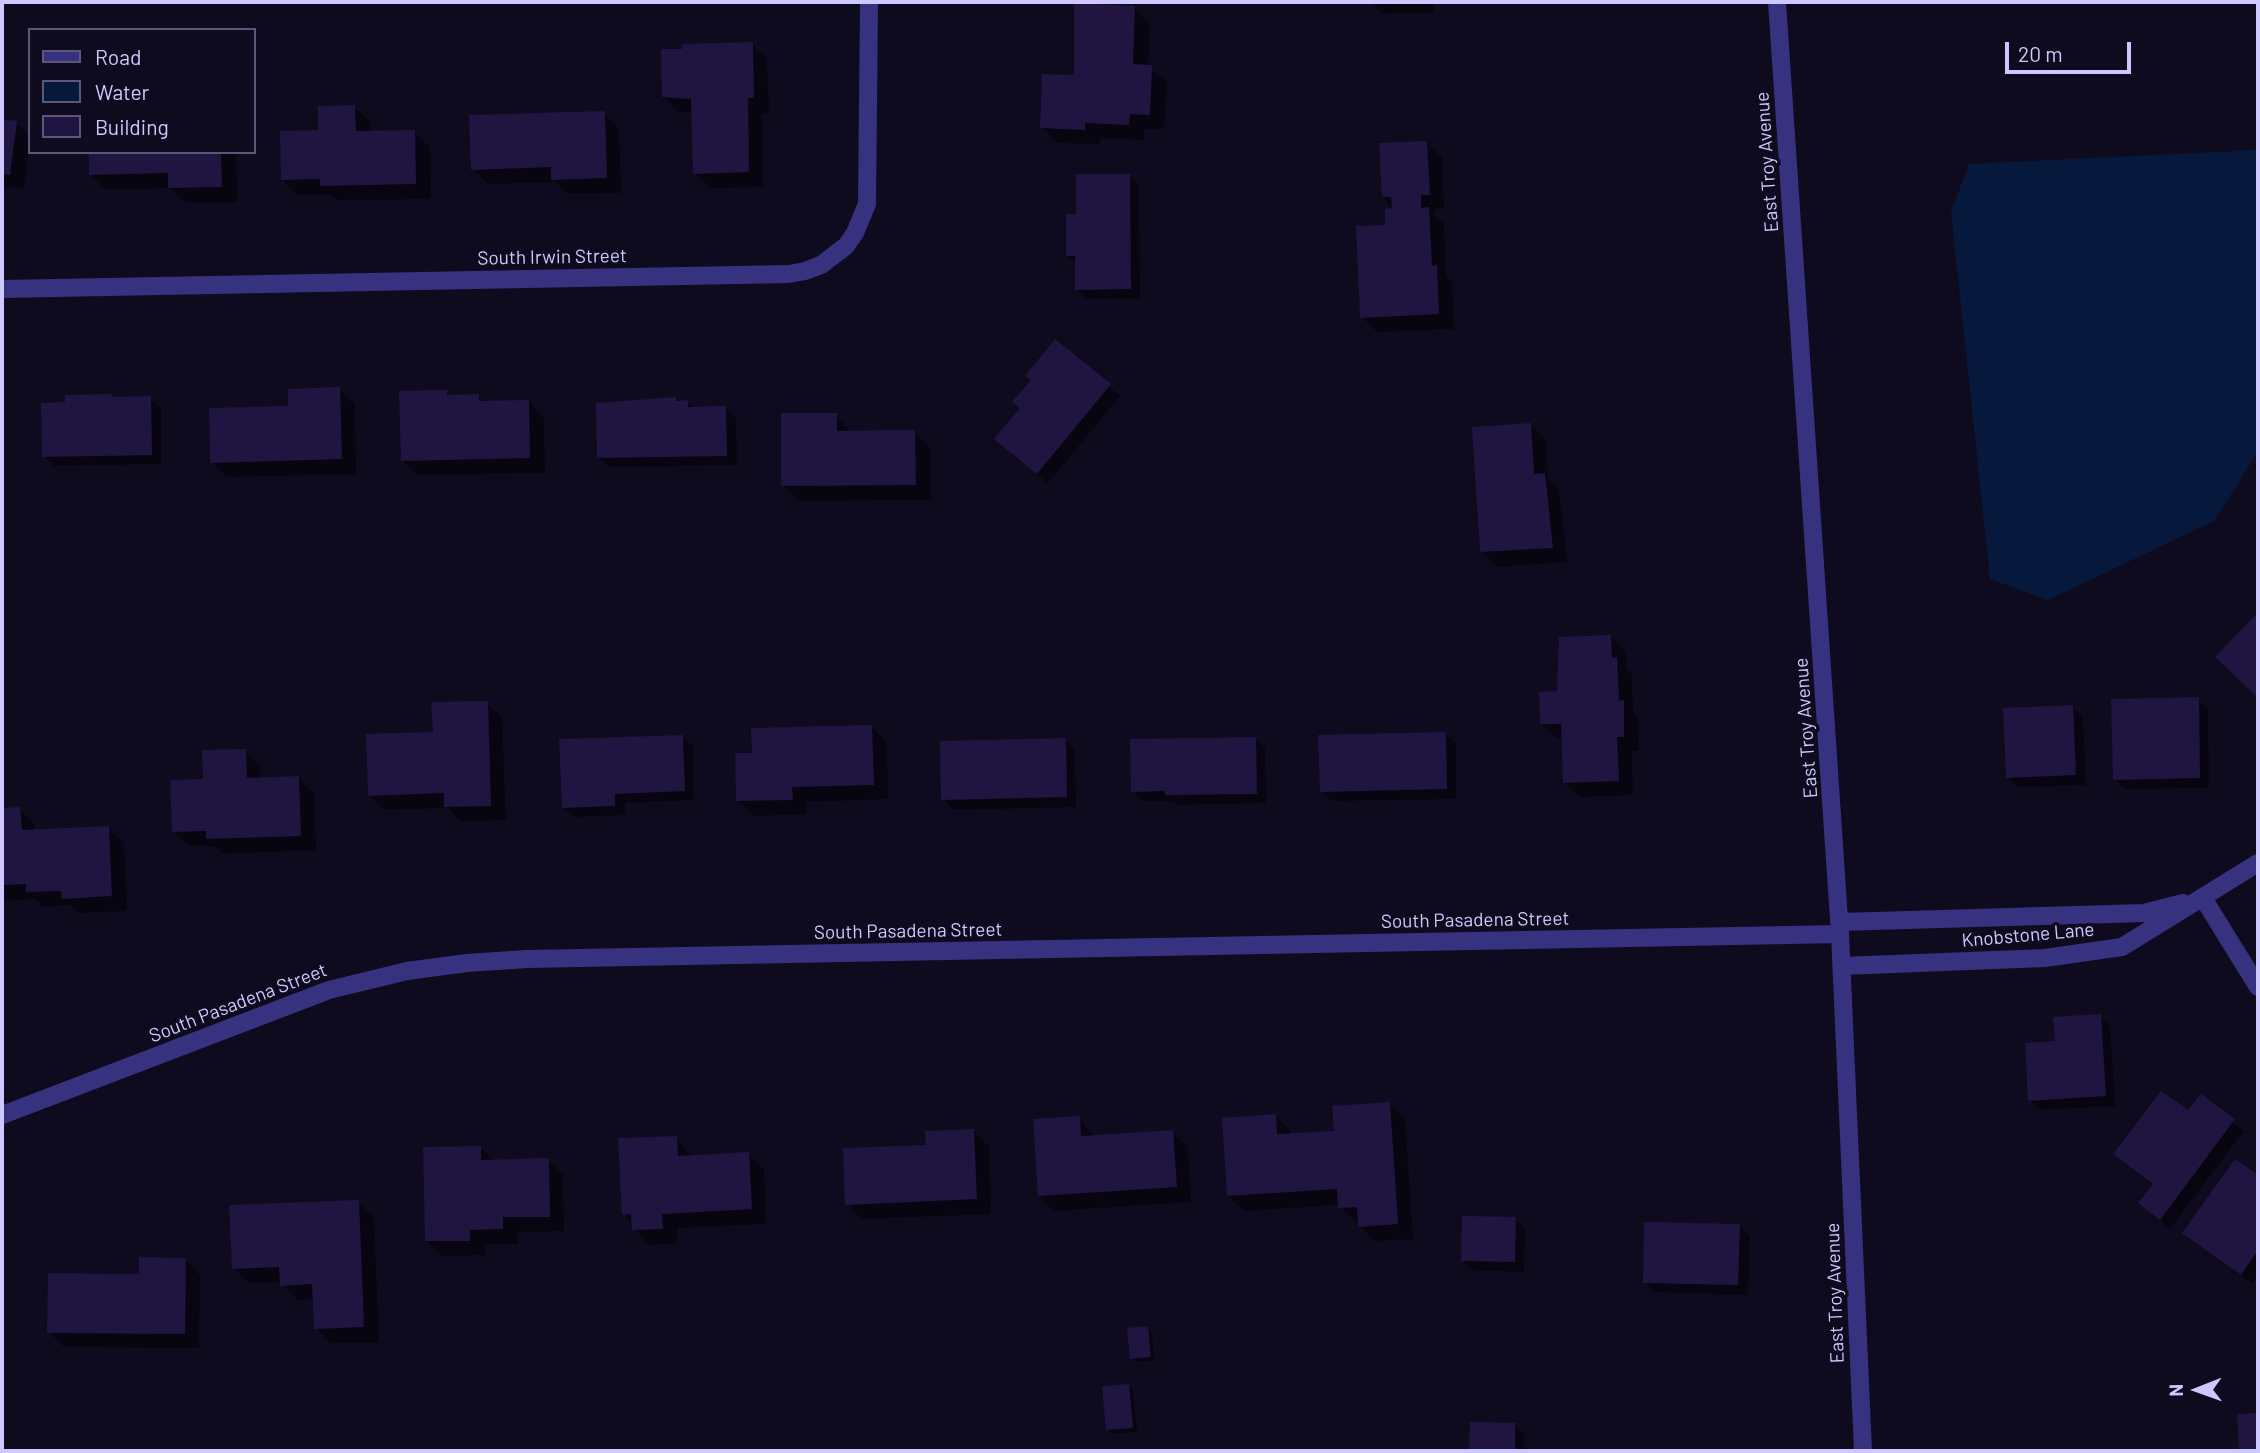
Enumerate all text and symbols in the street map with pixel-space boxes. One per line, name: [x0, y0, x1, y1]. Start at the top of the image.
legend: [28, 28, 256, 154]
scale bar: [2008, 28, 2134, 72]
text: 20 m: [2018, 41, 2063, 66]
text: Road: [95, 44, 141, 69]
text: Water: [95, 79, 149, 104]
street label: East Troy Avenue: [1751, 91, 1783, 233]
text: Building: [95, 114, 169, 139]
street label: South Irwin Street: [477, 244, 627, 270]
street label: East Troy Avenue: [1790, 657, 1822, 799]
street label: South Pasadena Street: [1381, 907, 1569, 933]
street label: South Pasadena Street: [814, 918, 1002, 944]
street label: Knobstone Lane: [1961, 918, 2095, 952]
street label: South Pasadena Street: [146, 959, 330, 1047]
street label: East Troy Avenue: [1821, 1222, 1849, 1364]
north arrow: [2162, 1355, 2232, 1425]
text: N: [2164, 1384, 2187, 1397]

